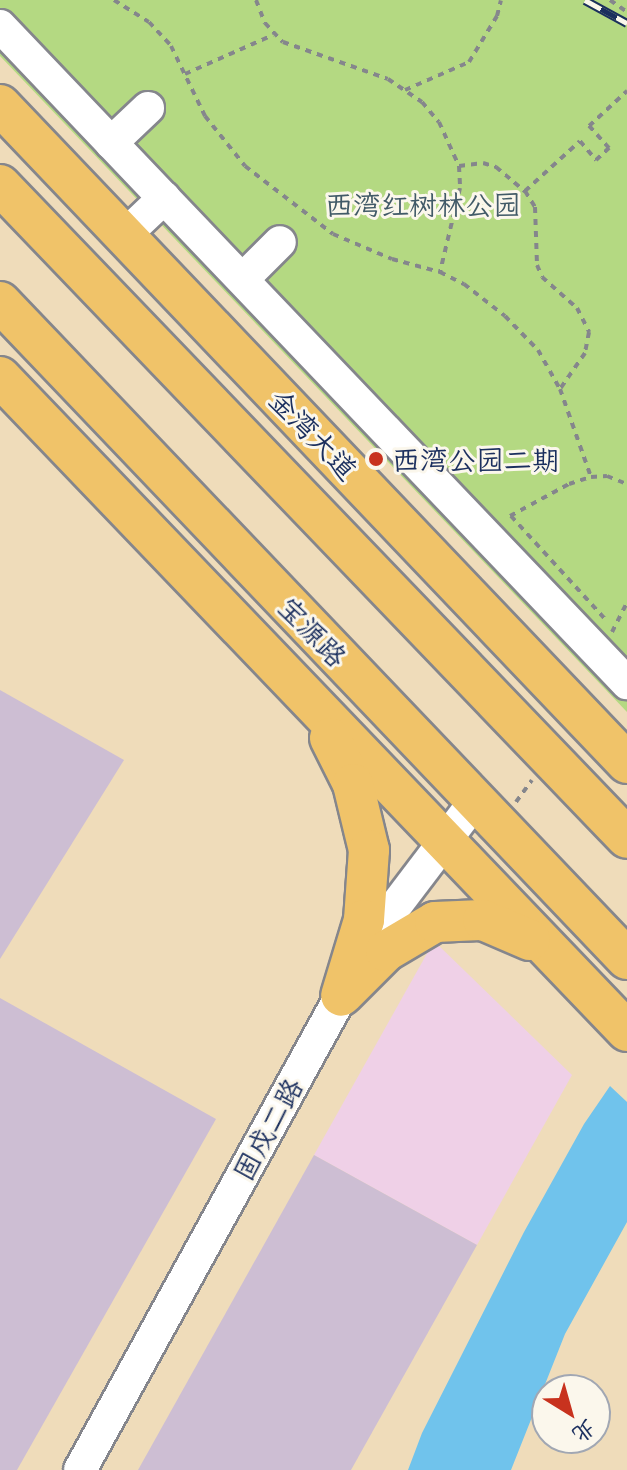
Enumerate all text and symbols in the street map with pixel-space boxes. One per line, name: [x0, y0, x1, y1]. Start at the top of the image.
park label: 西湾红树林公园: [325, 187, 521, 221]
street label: 金湾大道: [263, 382, 365, 486]
place label: 西湾公园二期: [392, 442, 560, 476]
marker: 西湾公园二期: [367, 450, 385, 468]
street label: 宝源路: [272, 589, 354, 673]
street label: 固戍二路: [225, 1072, 309, 1186]
north arrow: [531, 1374, 611, 1454]
text: 北: [567, 1414, 602, 1450]

